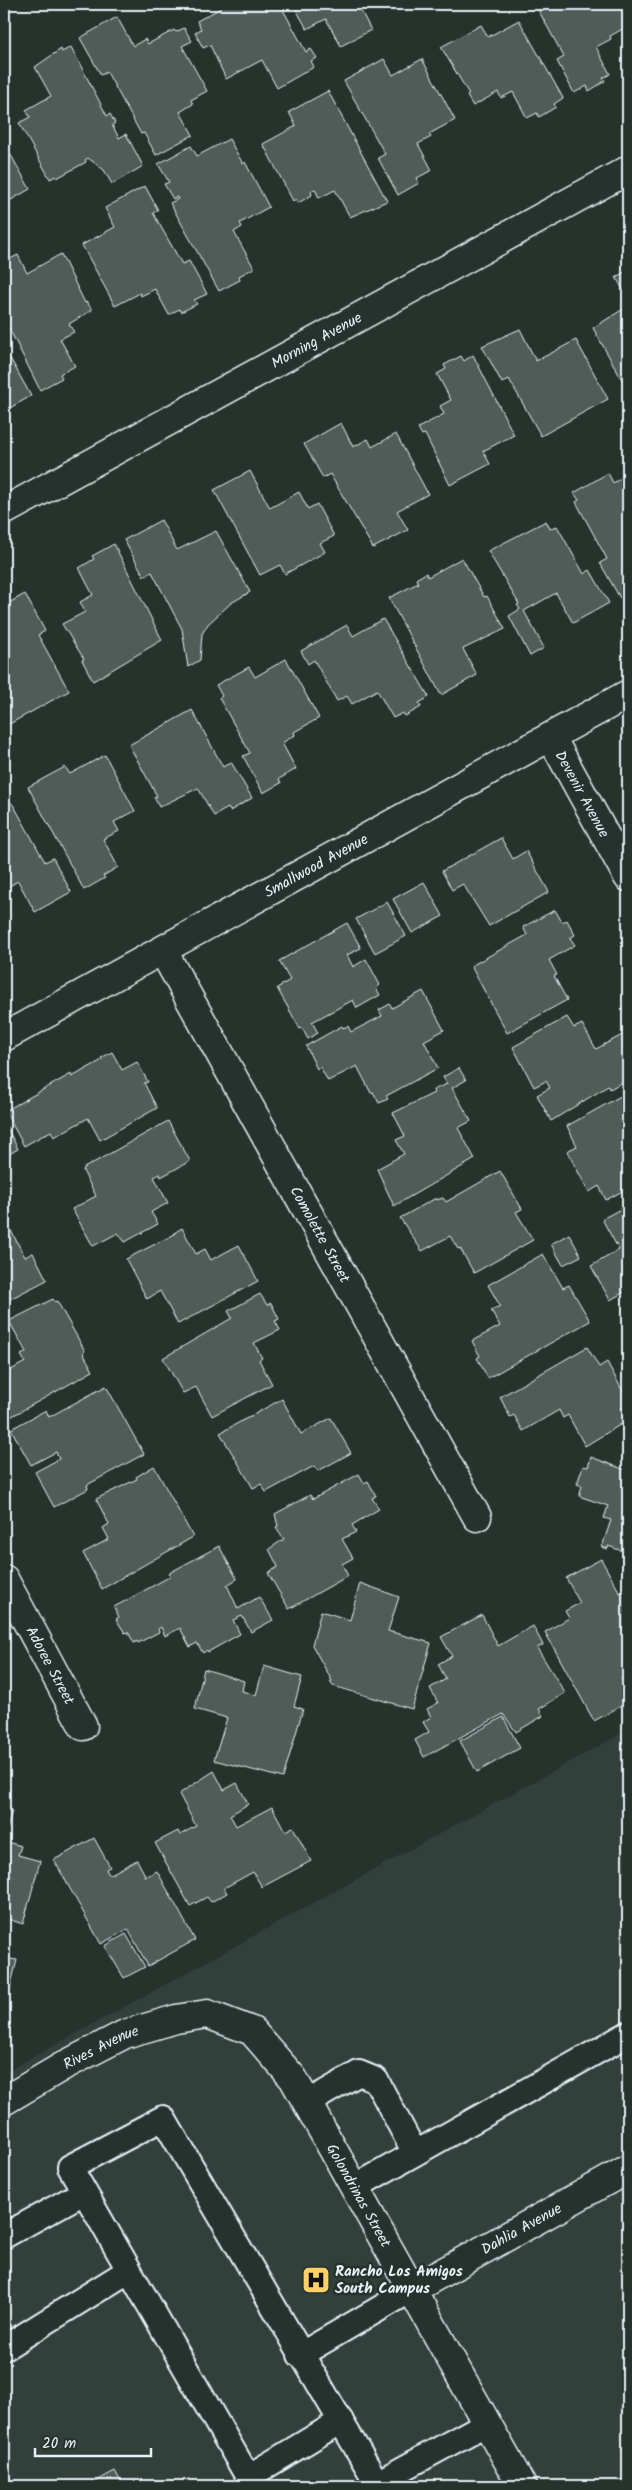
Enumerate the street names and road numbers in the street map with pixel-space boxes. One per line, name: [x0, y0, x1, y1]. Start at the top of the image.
street label: Morning Avenue: [267, 306, 367, 376]
street label: Devenir Avenue: [548, 746, 615, 843]
street label: Smallwood Avenue: [260, 828, 373, 905]
street label: Comolette Street: [283, 1182, 356, 1288]
street label: Adoree Street: [19, 1622, 81, 1710]
street label: Rives Avenue: [59, 2020, 142, 2077]
street label: Golondrinas Street: [319, 2139, 397, 2252]
street label: Dahlia Avenue: [477, 2197, 567, 2262]

